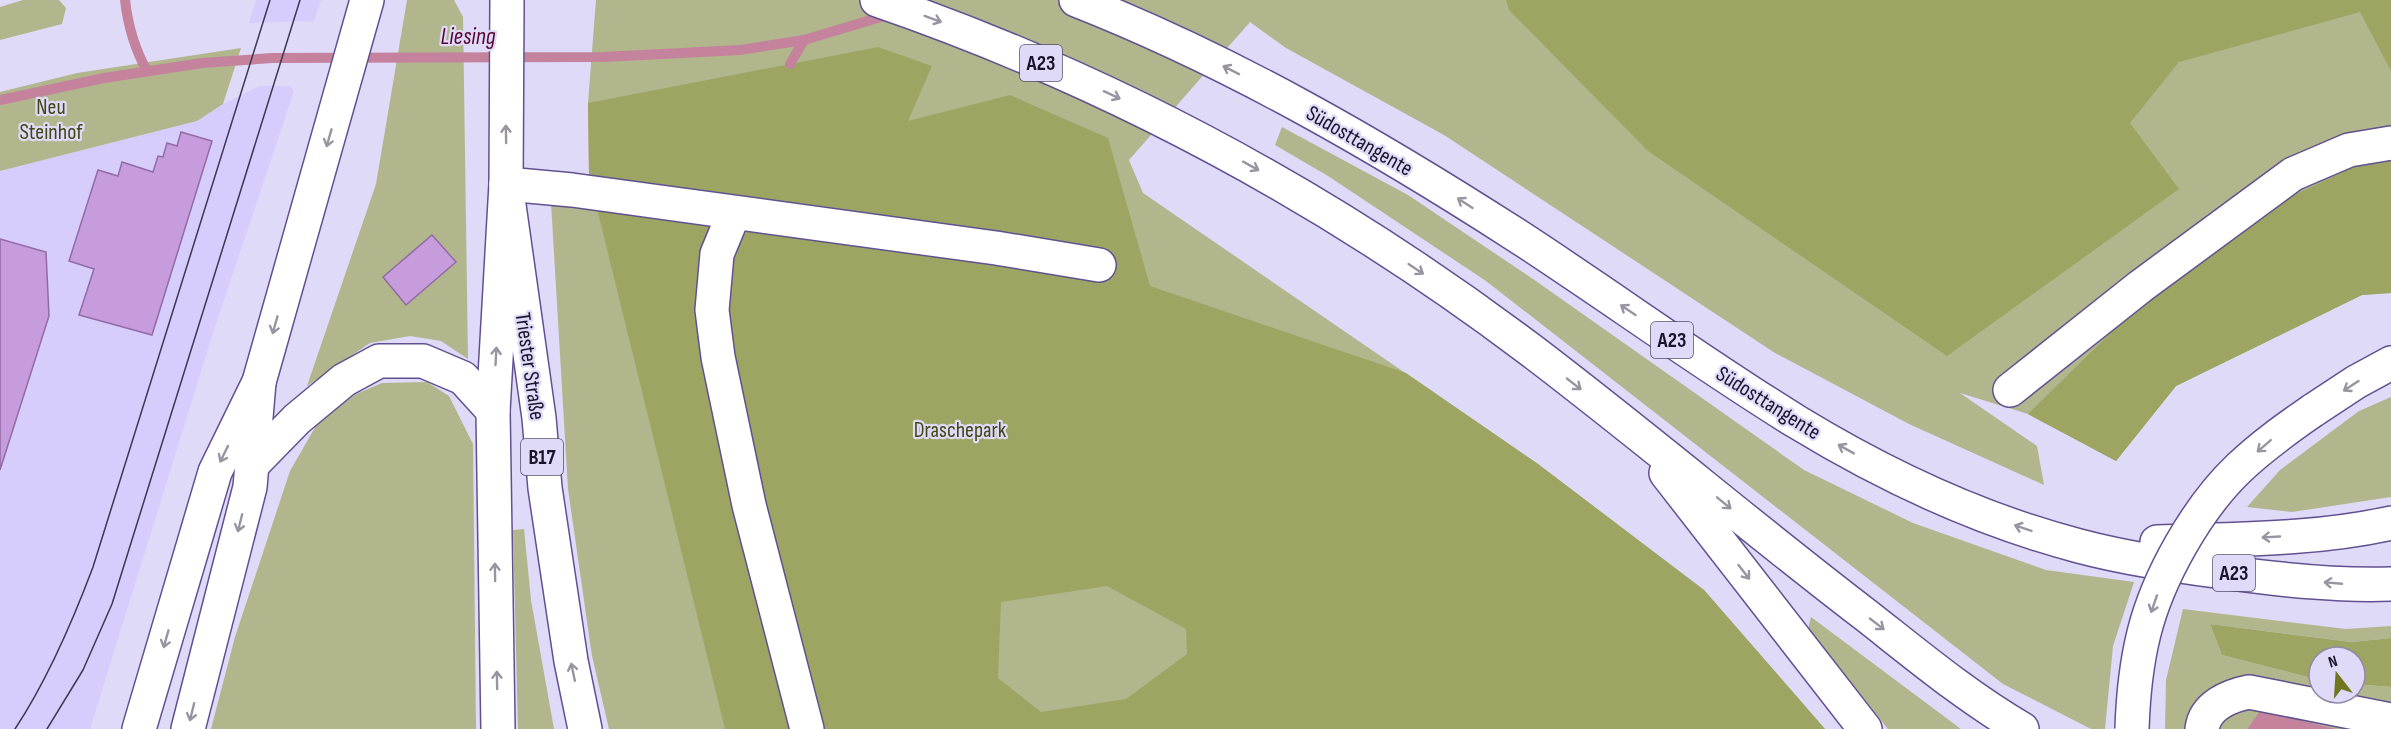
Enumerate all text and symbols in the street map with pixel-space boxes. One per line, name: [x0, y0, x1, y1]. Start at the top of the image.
one-way arrow: [923, 15, 942, 26]
water label: Liesing: [440, 22, 496, 51]
road number: A23: [1020, 45, 1062, 81]
one-way arrow: [1223, 64, 1241, 76]
one-way arrow: [1103, 89, 1121, 101]
park label: Neu Steinhof: [19, 94, 83, 146]
street label: Südosttangente: [1301, 100, 1417, 183]
one-way arrow: [500, 124, 512, 144]
one-way arrow: [323, 128, 334, 147]
one-way arrow: [1242, 160, 1259, 172]
one-way arrow: [1457, 196, 1474, 209]
one-way arrow: [1407, 263, 1424, 275]
one-way arrow: [1620, 304, 1637, 316]
street label: Triester Straße: [509, 311, 550, 422]
one-way arrow: [269, 315, 280, 334]
road number: A23: [1651, 322, 1693, 358]
one-way arrow: [491, 346, 502, 366]
street label: Südosttangente: [1711, 360, 1826, 446]
one-way arrow: [1565, 377, 1581, 390]
one-way arrow: [2343, 380, 2359, 392]
park label: Draschepark: [914, 417, 1007, 444]
road number: B17: [521, 439, 563, 475]
one-way arrow: [2257, 439, 2272, 453]
one-way arrow: [1837, 443, 1855, 454]
one-way arrow: [218, 444, 230, 462]
one-way arrow: [1716, 497, 1732, 510]
one-way arrow: [234, 513, 246, 532]
one-way arrow: [2014, 522, 2033, 533]
one-way arrow: [2261, 532, 2281, 543]
road number: A23: [2213, 555, 2255, 591]
one-way arrow: [490, 562, 501, 582]
one-way arrow: [1737, 564, 1750, 580]
one-way arrow: [2323, 577, 2343, 588]
one-way arrow: [2147, 594, 2158, 613]
one-way arrow: [1869, 618, 1885, 631]
one-way arrow: [160, 630, 171, 649]
north arrow: [2307, 645, 2367, 705]
text: N: [2326, 652, 2340, 672]
one-way arrow: [567, 662, 578, 682]
one-way arrow: [491, 670, 503, 690]
one-way arrow: [186, 702, 197, 721]

